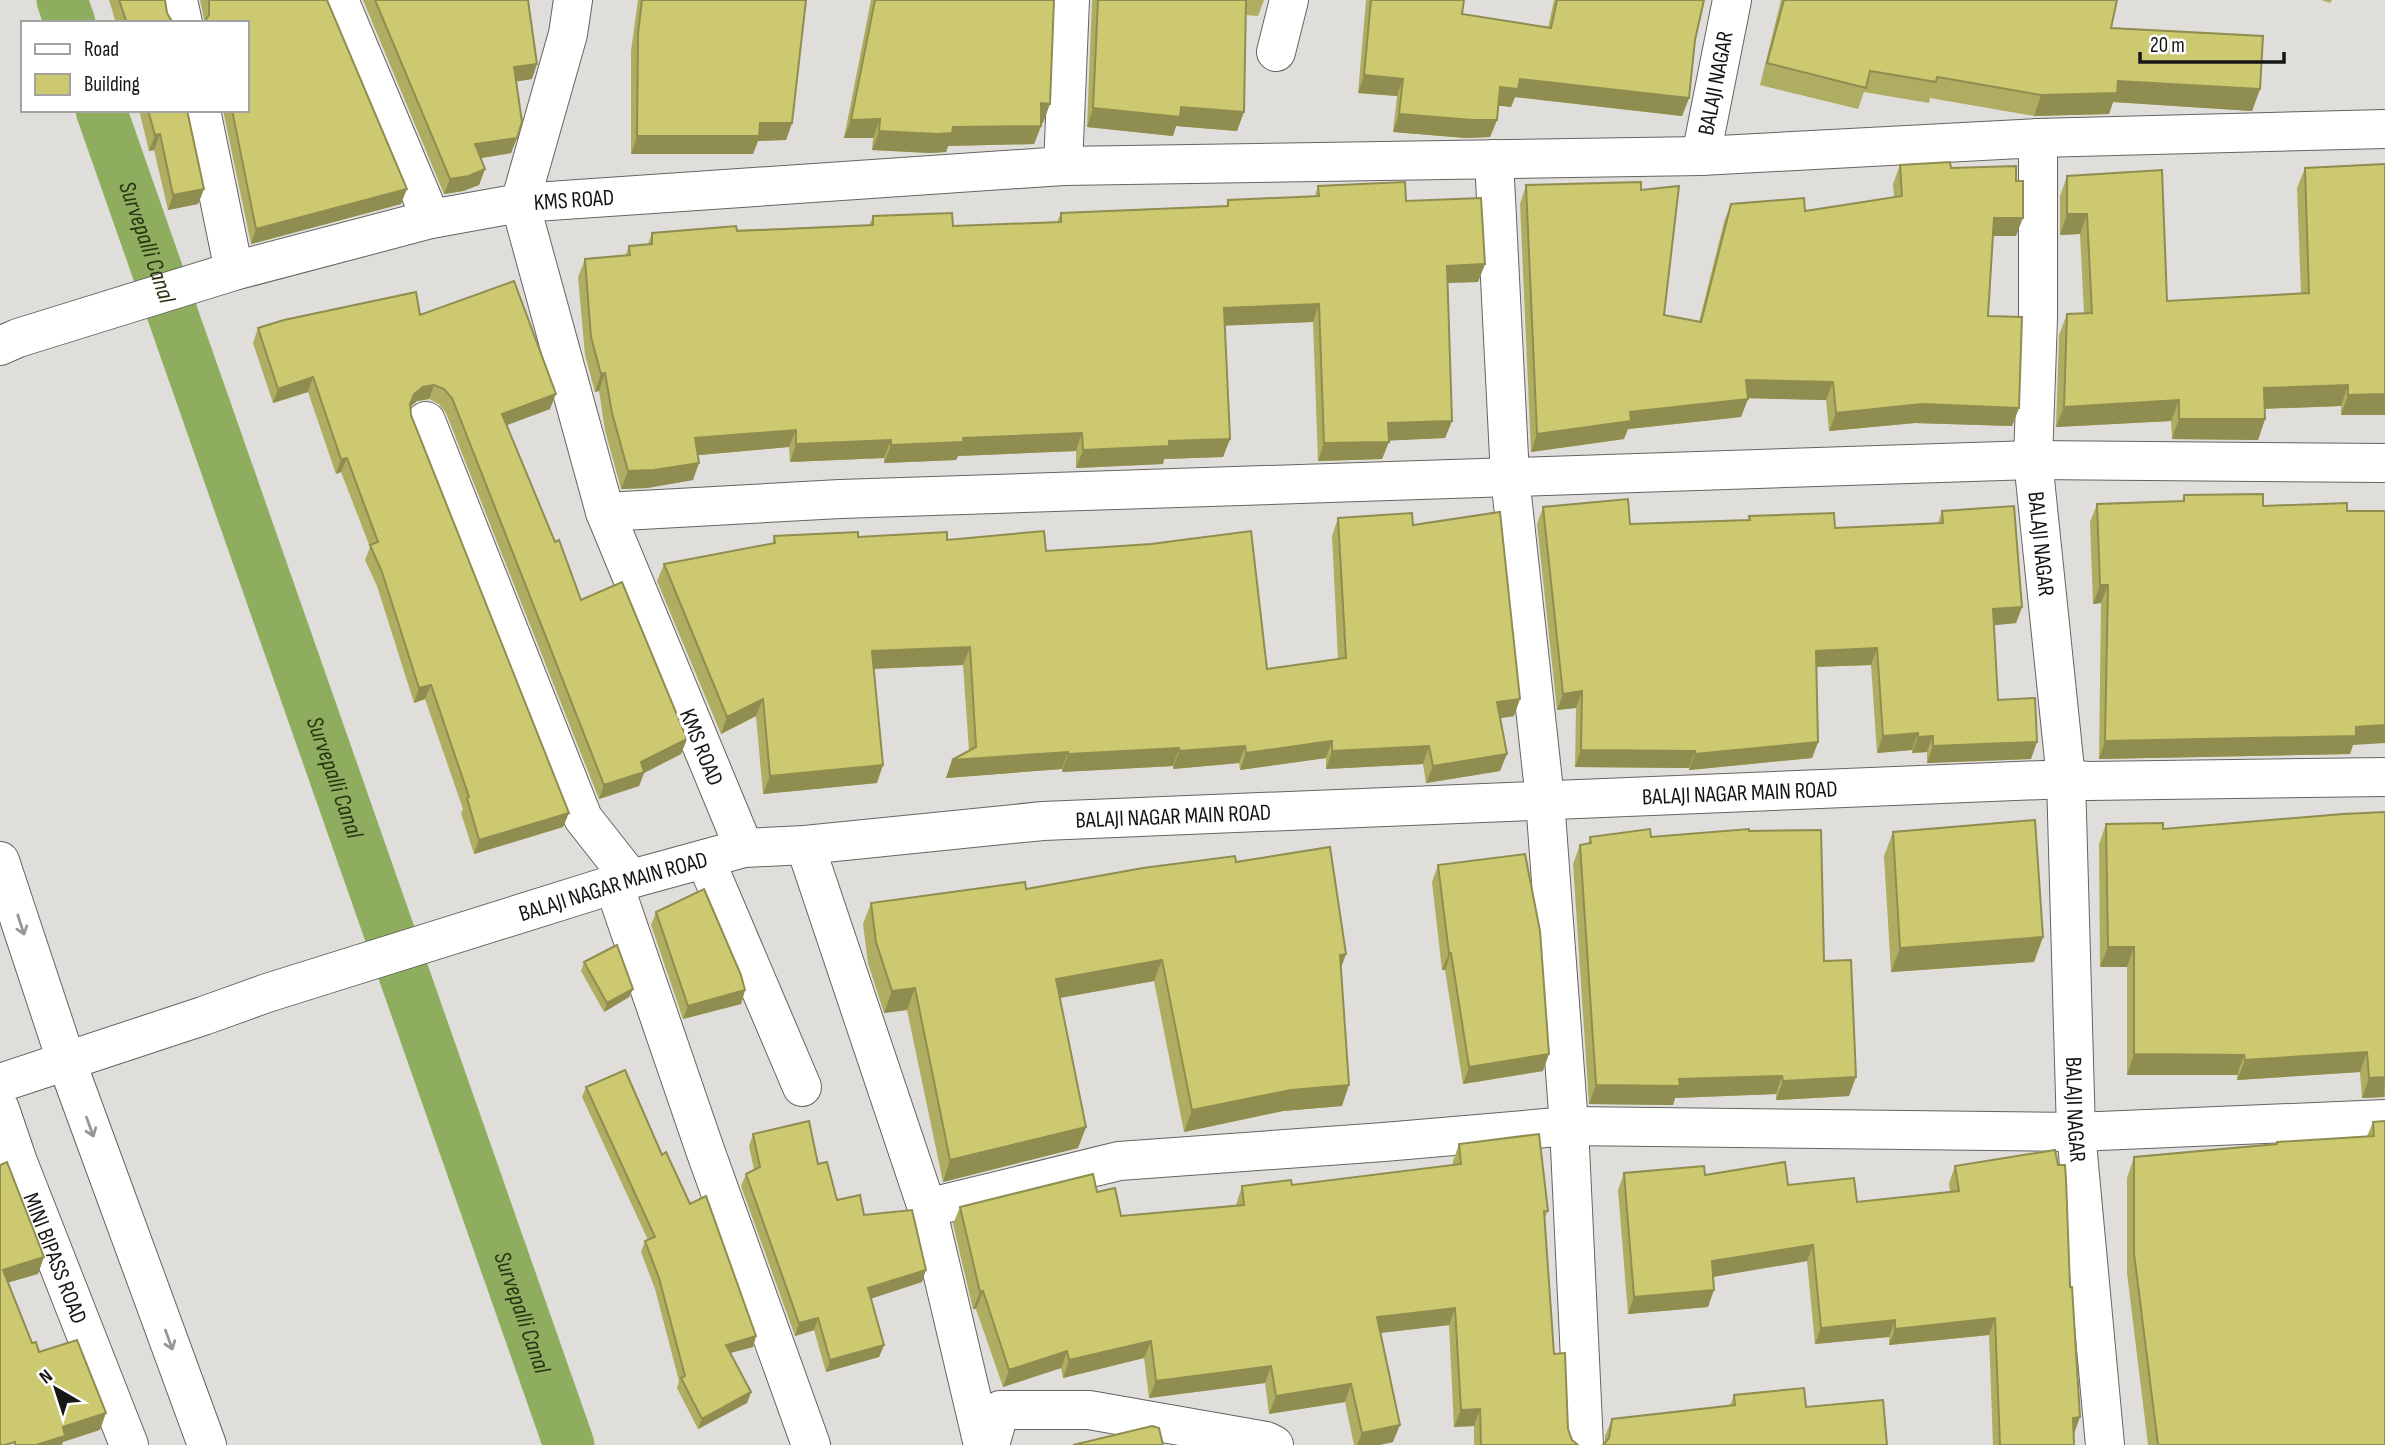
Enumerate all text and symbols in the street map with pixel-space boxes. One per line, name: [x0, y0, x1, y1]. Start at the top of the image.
legend: [21, 21, 248, 112]
scale bar: [2140, 21, 2284, 65]
street label: BALAJI NAGAR: [1692, 28, 1740, 138]
text: 20 m: [2150, 33, 2185, 58]
text: Road: [84, 37, 119, 62]
text: Building: [84, 72, 140, 97]
water label: Survepalli Canal: [112, 178, 182, 308]
street label: KMS ROAD: [533, 184, 615, 217]
street label: BALAJI NAGAR: [2021, 490, 2060, 598]
street label: KMS ROAD: [673, 705, 729, 790]
water label: Survepalli Canal: [300, 713, 369, 843]
street label: BALAJI NAGAR MAIN ROAD: [1642, 775, 1838, 811]
street label: BALAJI NAGAR MAIN ROAD: [1075, 799, 1272, 835]
street label: BALAJI NAGAR MAIN ROAD: [515, 846, 711, 928]
one-way arrow: [16, 914, 29, 936]
street label: BALAJI NAGAR: [2059, 1056, 2092, 1164]
one-way arrow: [85, 1115, 98, 1137]
street label: MINI BIPASS ROAD: [16, 1189, 93, 1328]
water label: Survepalli Canal: [487, 1248, 557, 1378]
one-way arrow: [164, 1329, 176, 1351]
north arrow: [21, 1354, 91, 1424]
text: N: [35, 1365, 57, 1389]

